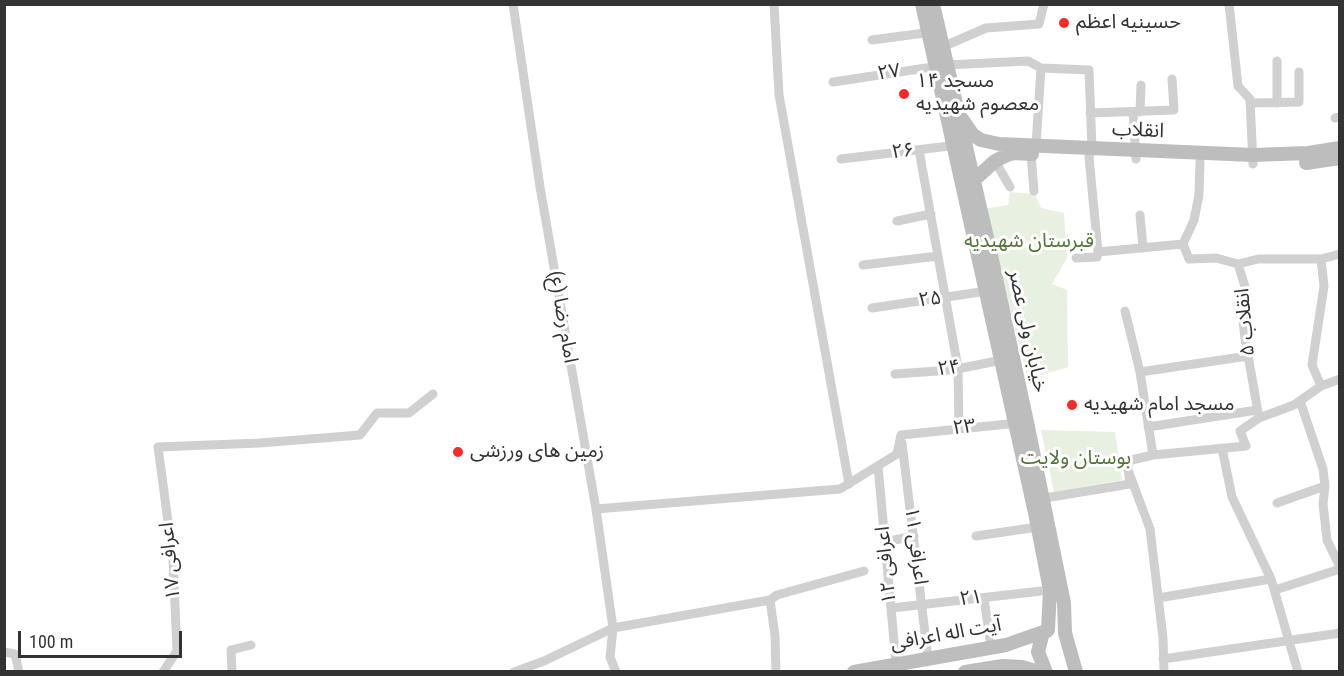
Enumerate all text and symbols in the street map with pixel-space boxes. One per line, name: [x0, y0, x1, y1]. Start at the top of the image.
place label: حسینیه اعظم: [1076, 11, 1181, 35]
marker: حسینیه اعظم: [1057, 16, 1071, 30]
street label: ۲۷: [876, 59, 902, 87]
place label: مسجد ۱۴ معصوم شهیدیه: [916, 70, 1039, 117]
marker: مسجد ۱۴ معصوم شهیدیه: [897, 87, 911, 101]
street label: انقلاب: [1111, 118, 1165, 144]
street label: ۲۶: [890, 139, 916, 165]
park label: قبرستان شهیدیه: [964, 230, 1094, 254]
street label: خیابان ولی عصر: [1002, 267, 1052, 395]
street label: امام رضا (ع): [542, 269, 582, 365]
street label: ۲۵: [917, 287, 943, 313]
street label: انقلاب ۵: [1231, 287, 1261, 357]
street label: ۲۴: [936, 356, 962, 382]
place label: مسجد امام شهیدیه: [1084, 393, 1234, 417]
marker: مسجد امام شهیدیه: [1065, 398, 1079, 412]
street label: ۲۳: [951, 415, 977, 441]
place label: زمین های ورزشی: [470, 440, 604, 464]
marker: زمین های ورزشی: [451, 445, 465, 459]
park label: بوستان ولایت: [1021, 447, 1131, 471]
street label: اعرافی ۱۱: [898, 506, 932, 586]
street label: اعرافی ۱۷: [156, 521, 186, 601]
street label: اعرافی ۱۲: [872, 525, 902, 605]
street label: ۲۱: [958, 586, 984, 612]
street label: آیت اله اعرافی: [889, 613, 1003, 657]
scale bar: [21, 619, 184, 657]
text: 100 m: [29, 631, 73, 652]

